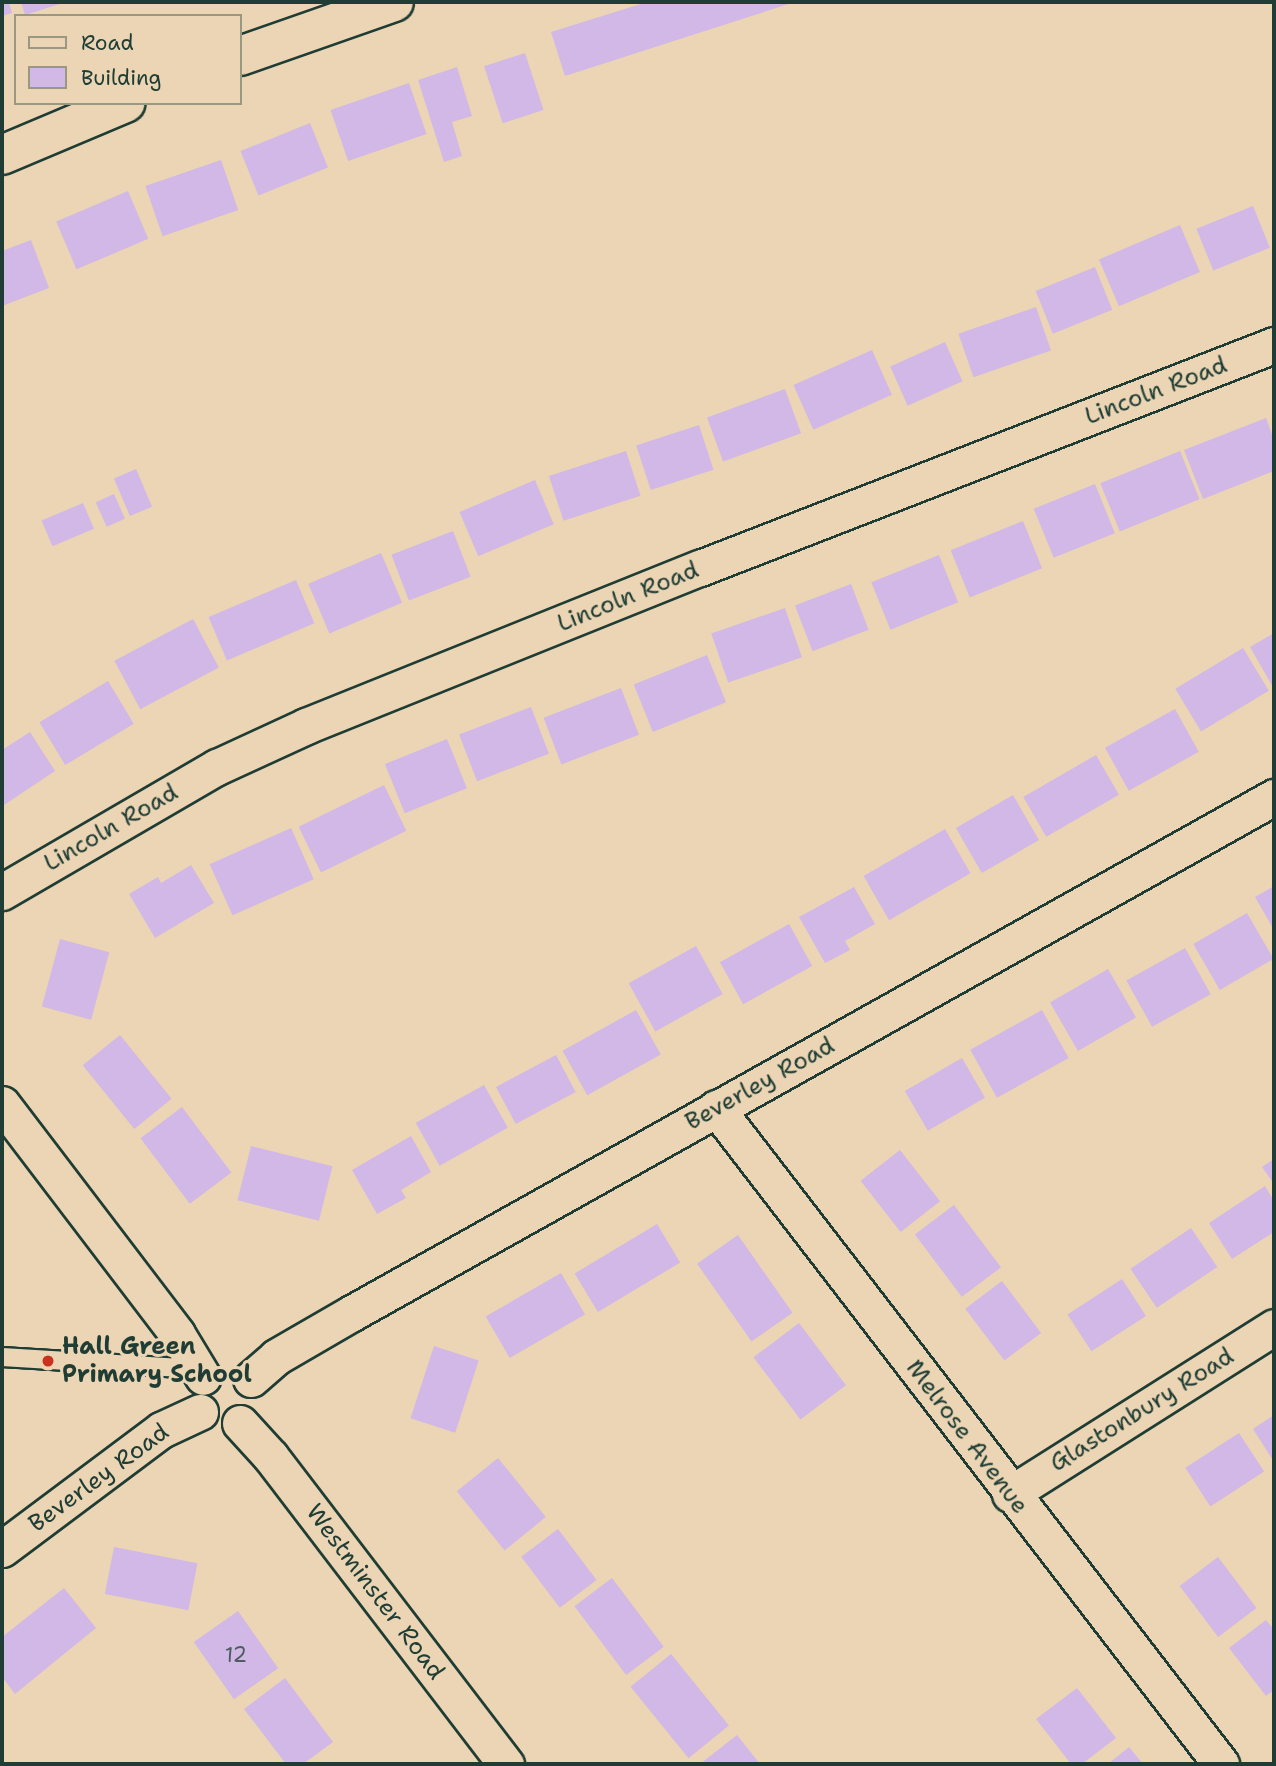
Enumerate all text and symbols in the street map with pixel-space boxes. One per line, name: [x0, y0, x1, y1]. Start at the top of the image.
legend: [14, 14, 242, 105]
text: Road: [81, 29, 134, 57]
text: Building: [81, 64, 161, 92]
street label: Lincoln Road: [1081, 351, 1231, 431]
street label: Lincoln Road: [553, 556, 703, 638]
street label: Lincoln Road: [39, 778, 183, 878]
street label: Beverley Road: [680, 1031, 840, 1137]
place label: Hall Green Primary School: [62, 1333, 252, 1389]
street label: Glastonbury Road: [1045, 1342, 1239, 1478]
marker: Hall Green Primary School: [40, 1353, 56, 1369]
street label: Melrose Avenue: [900, 1354, 1034, 1520]
street label: Beverley Road: [23, 1418, 175, 1538]
street label: Westminster Road: [300, 1498, 450, 1686]
house number: 12: [225, 1642, 247, 1668]

